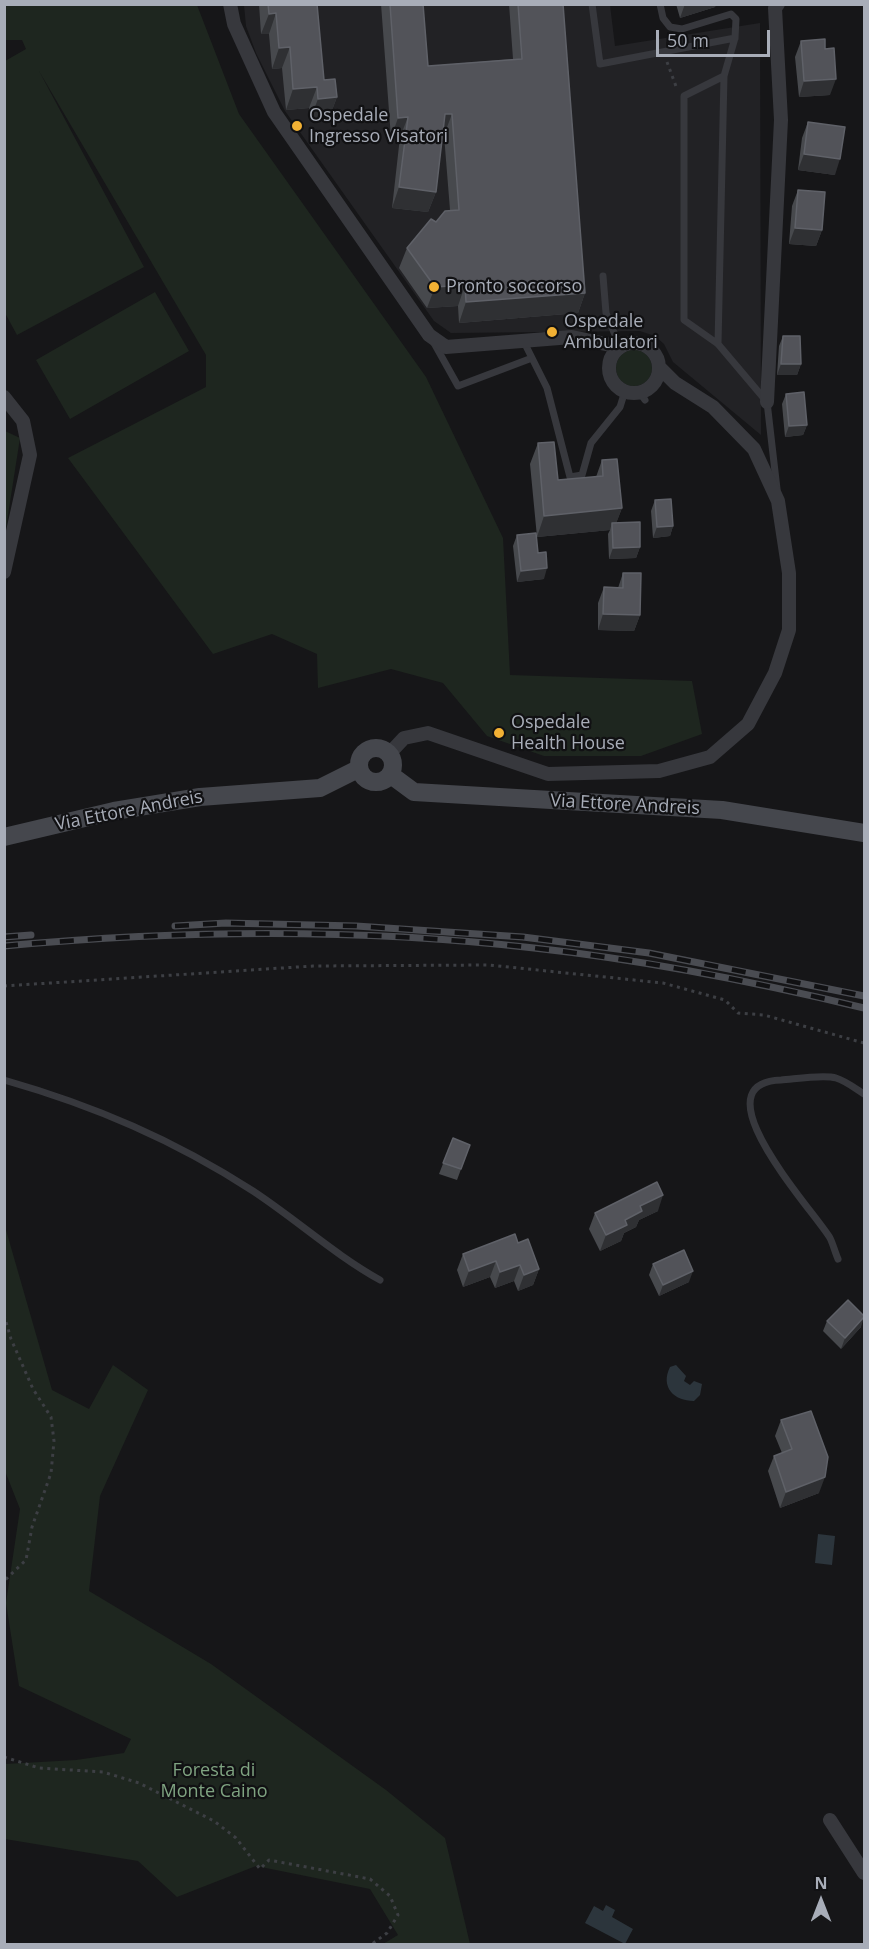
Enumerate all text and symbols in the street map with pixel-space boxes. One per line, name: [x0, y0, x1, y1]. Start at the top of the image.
scale bar: [659, 18, 773, 56]
text: 50 m: [667, 28, 709, 52]
place label: Ospedale Ingresso Visatori: [309, 105, 448, 148]
marker: Ospedale Ingresso Visatori: [290, 119, 304, 133]
place label: Pronto soccorso: [446, 276, 582, 298]
marker: Pronto soccorso: [427, 280, 441, 294]
place label: Ospedale Ambulatori: [564, 311, 658, 354]
marker: Ospedale Ambulatori: [545, 325, 559, 339]
place label: Ospedale Health House: [511, 712, 625, 754]
marker: Ospedale Health House: [492, 726, 506, 740]
street label: Via Ettore Andreis: [53, 786, 205, 836]
street label: Via Ettore Andreis: [550, 790, 700, 820]
park label: Foresta di Monte Caino: [160, 1760, 268, 1802]
north arrow: [791, 1871, 851, 1931]
text: N: [814, 1872, 828, 1894]

